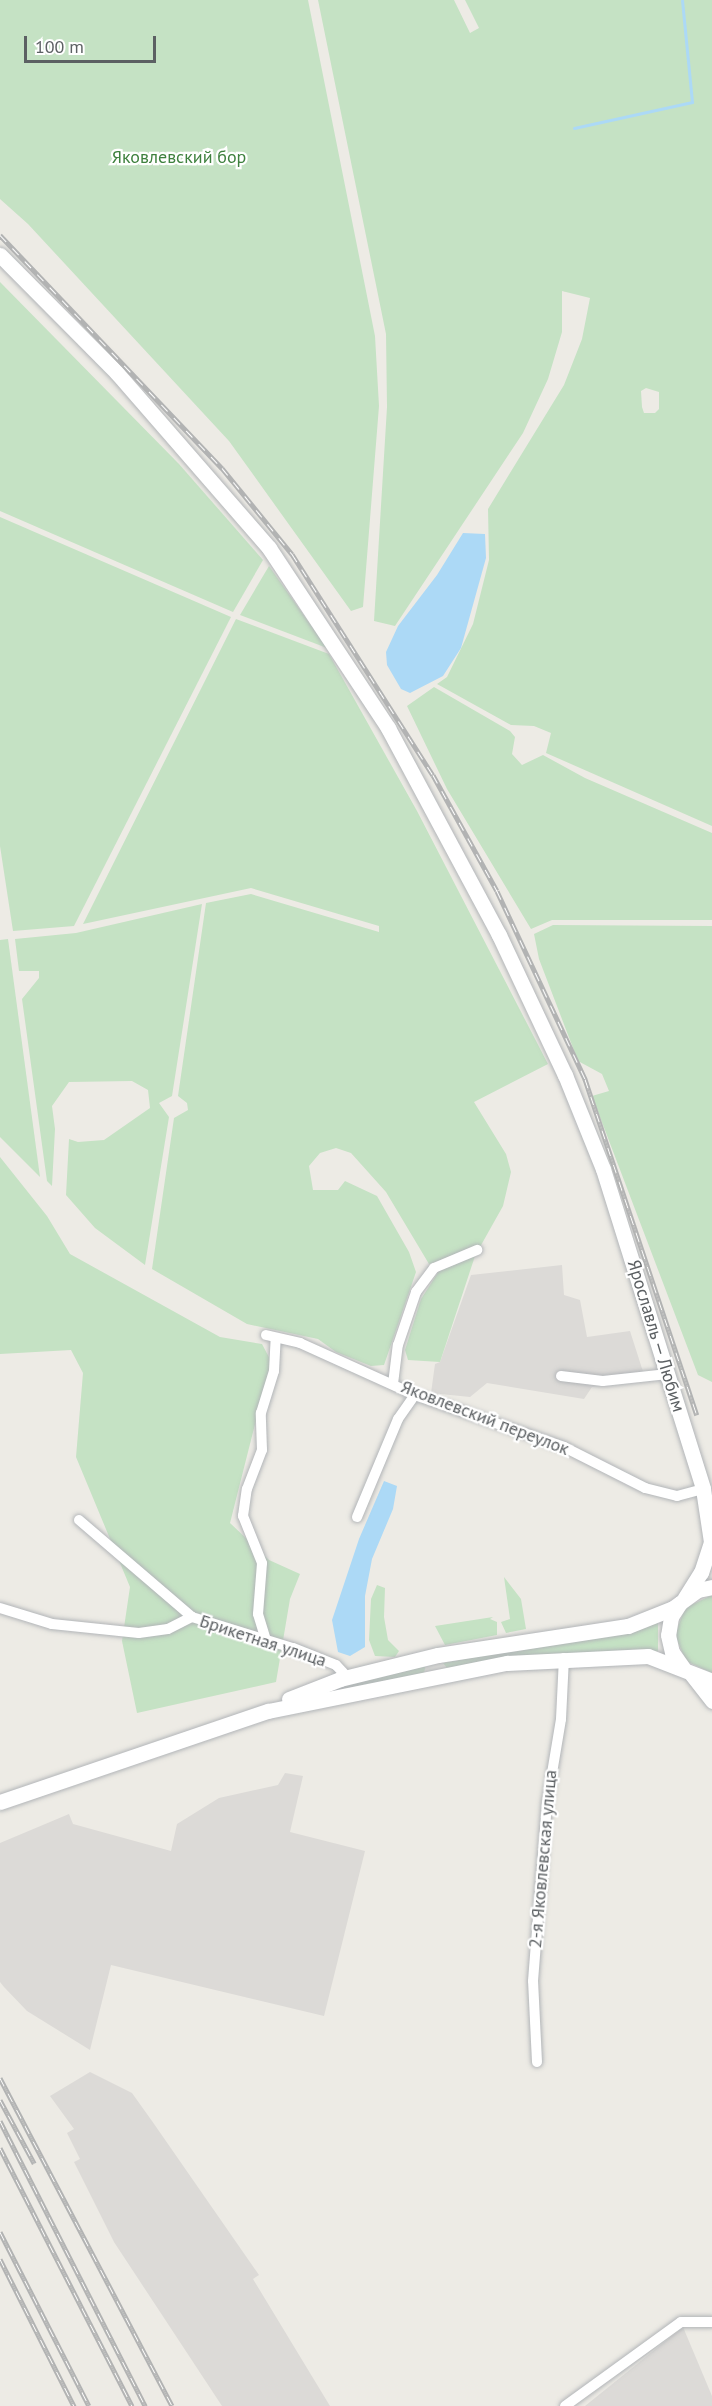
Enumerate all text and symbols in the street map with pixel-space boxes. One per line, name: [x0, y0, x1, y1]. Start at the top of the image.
scale bar: [27, 24, 159, 62]
text: 100 m: [35, 35, 84, 58]
park label: Яковлевский бор: [112, 146, 246, 168]
street label: Ярославль — Любим: [622, 1256, 690, 1416]
street label: Яковлевский переулок: [398, 1376, 572, 1460]
street label: Брикетная улица: [197, 1610, 329, 1672]
street label: 2-я Яковлевская улица: [524, 1769, 562, 1949]

